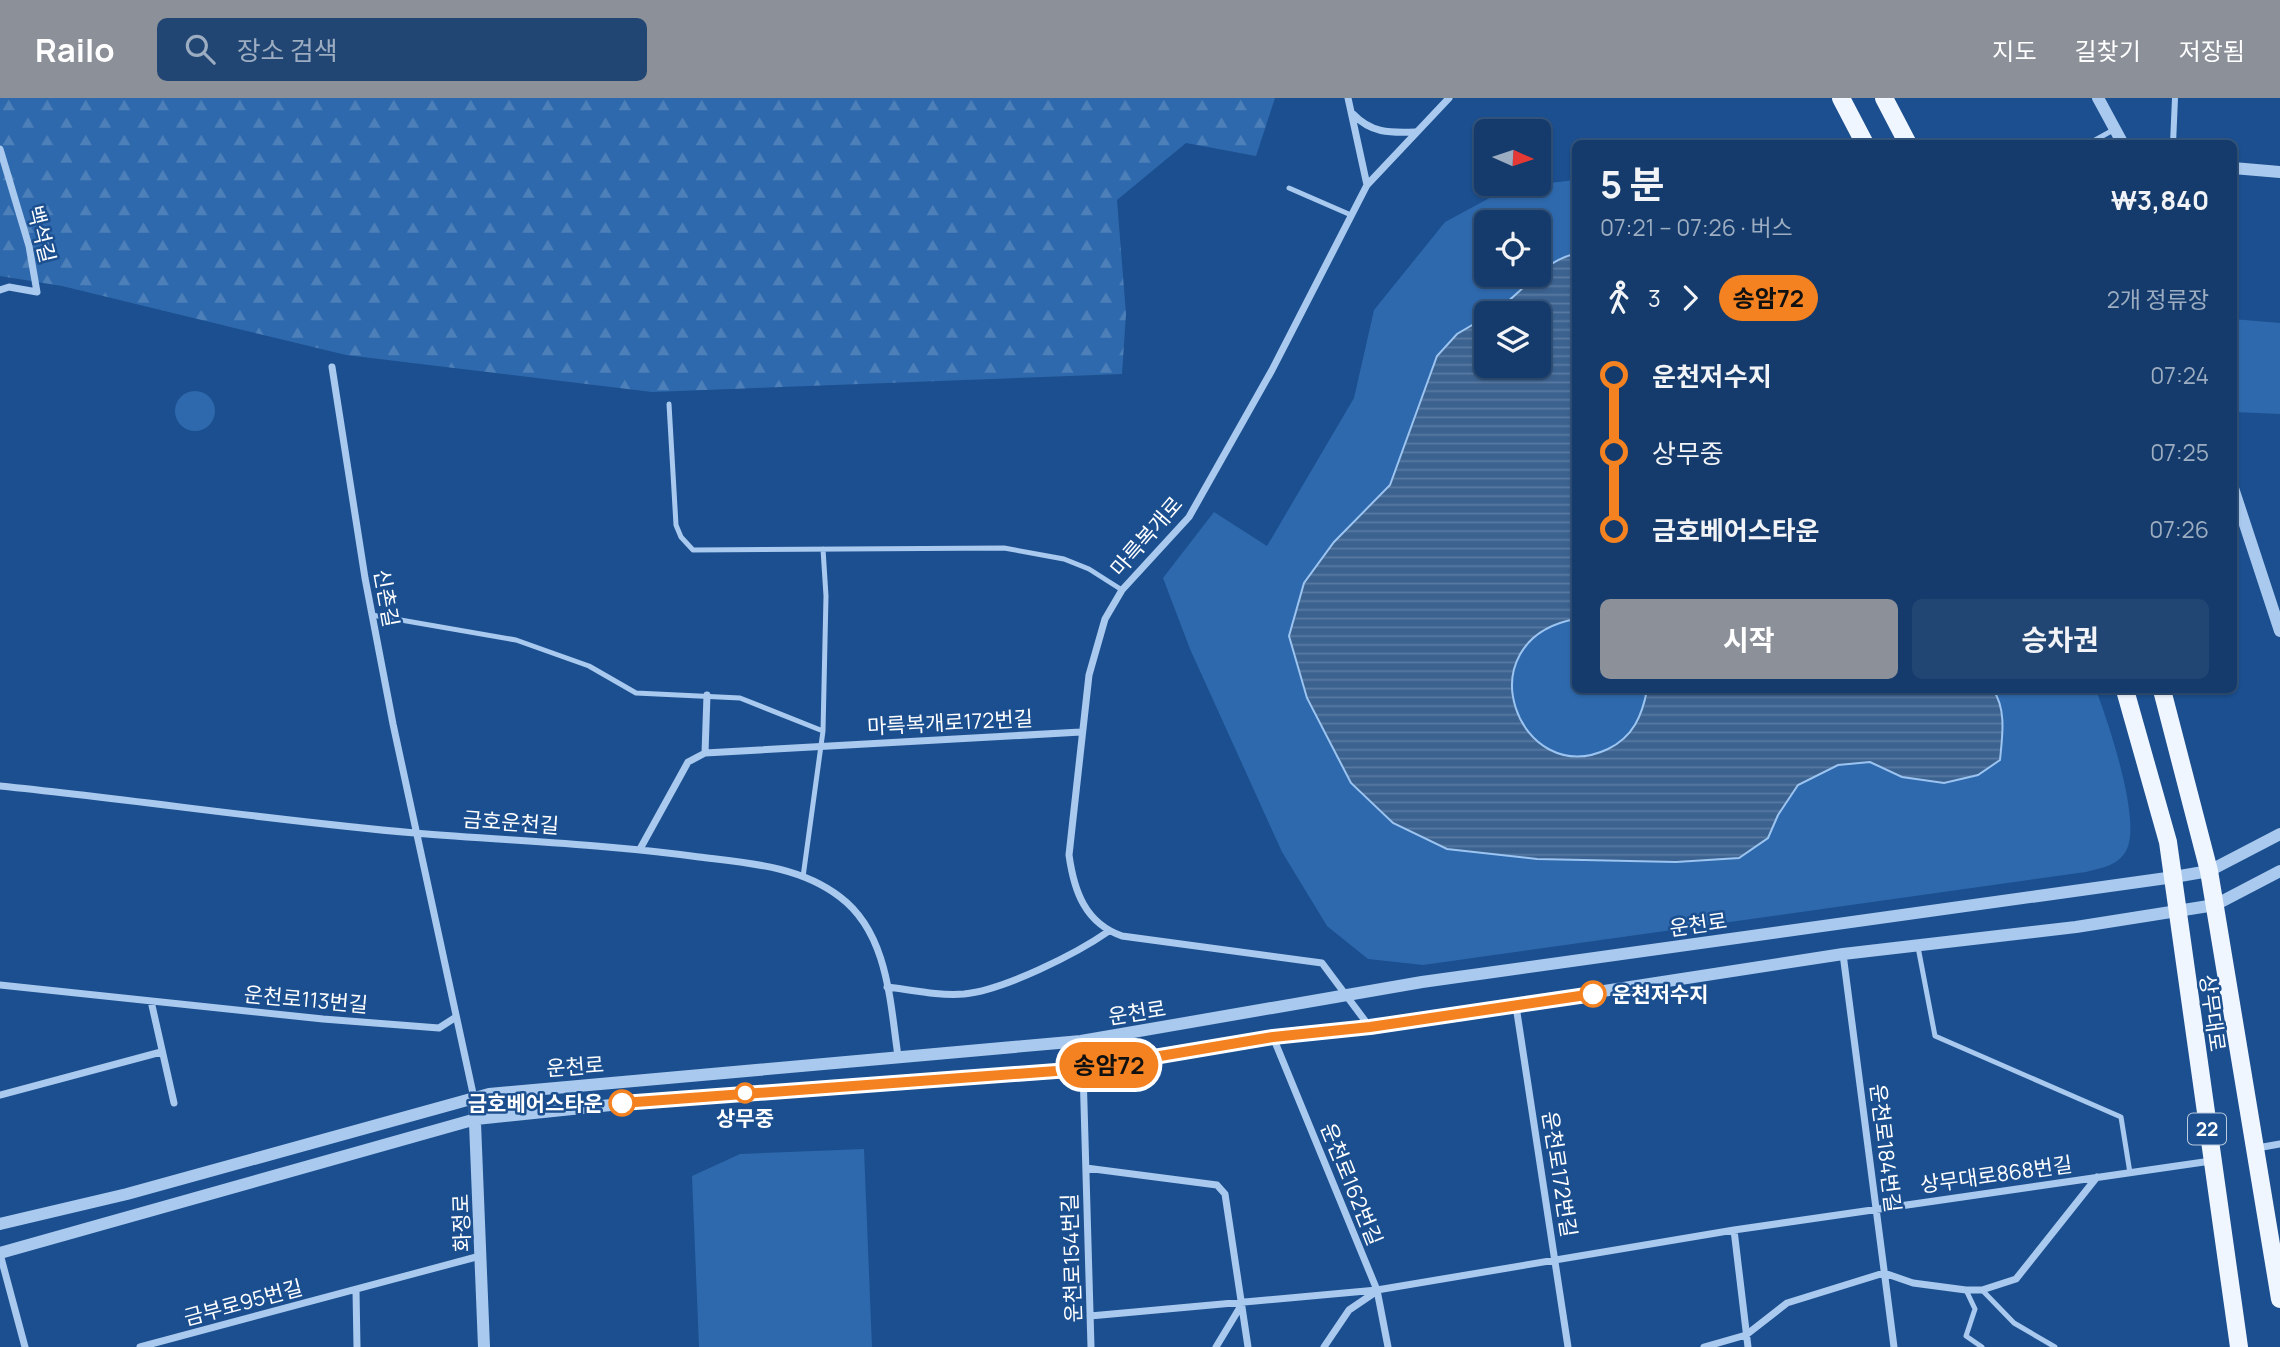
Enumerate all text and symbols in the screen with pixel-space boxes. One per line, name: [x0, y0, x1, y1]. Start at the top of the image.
search box: [157, 18, 647, 81]
text: Railo: [35, 27, 115, 72]
icon: search: [181, 30, 219, 68]
text: 장소 검색: [237, 32, 338, 68]
text: 지도: [1992, 34, 2037, 67]
text: 길찾기: [2075, 34, 2141, 67]
text: 저장됨: [2179, 34, 2245, 67]
north arrow: [1474, 119, 1550, 196]
map controls: [1474, 119, 1551, 378]
text: 5 분: [1600, 157, 1665, 209]
text: ₩3,840: [2111, 182, 2209, 218]
street label: 백석길: [21, 202, 63, 266]
button: locate: [1474, 210, 1551, 287]
text: 07:21 – 07:26 · 버스: [1600, 211, 1793, 243]
icon: walk: [1600, 279, 1638, 317]
icon: forward: [1671, 279, 1709, 317]
text: 송암72: [1733, 281, 1804, 314]
text: 3: [1648, 282, 1661, 314]
text: 2개 정류장: [2107, 283, 2209, 315]
button: layers: [1474, 301, 1551, 378]
text: 운천저수지: [1652, 358, 1772, 394]
text: 07:24: [2150, 359, 2209, 391]
text: 상무중: [1652, 435, 1724, 471]
text: 07:25: [2150, 436, 2209, 468]
street label: 마륵복개로: [1104, 490, 1188, 582]
text: 금호베어스타운: [1652, 512, 1819, 548]
text: 07:26: [2149, 513, 2209, 545]
street label: 신촌길: [368, 567, 406, 629]
button: 시작: [1600, 599, 1898, 679]
button: 승차권: [1912, 599, 2209, 679]
street label: 마륵복개로172번길: [866, 704, 1034, 740]
street label: 금호운천길: [462, 805, 560, 839]
street label: 운천로: [1667, 906, 1729, 942]
street label: 상무대로: [2194, 973, 2232, 1053]
street label: 운천로113번길: [243, 980, 369, 1018]
place label: 운천저수지: [1612, 980, 1709, 1008]
marker: 운천저수지: [1580, 981, 1606, 1007]
street label: 운천로: [1106, 994, 1168, 1030]
line badge: 송암72: [1060, 1042, 1158, 1088]
text: 송암72: [1073, 1048, 1145, 1081]
street label: 운천로: [545, 1050, 605, 1082]
street label: 운천로184번길: [1864, 1082, 1908, 1214]
marker: 상무중: [735, 1083, 755, 1103]
place label: 금호베어스타운: [468, 1089, 603, 1117]
marker: 금호베어스타운: [609, 1090, 635, 1116]
place label: 상무중: [716, 1104, 774, 1132]
street label: 운천로172번길: [1536, 1109, 1584, 1239]
road number: 22: [2188, 1113, 2226, 1144]
street label: 운천로162번길: [1315, 1119, 1389, 1249]
street label: 상무대로868번길: [1918, 1149, 2074, 1199]
street label: 운천로154번길: [1055, 1193, 1087, 1323]
street label: 화정로: [446, 1194, 476, 1252]
street label: 금부로95번길: [181, 1273, 305, 1331]

